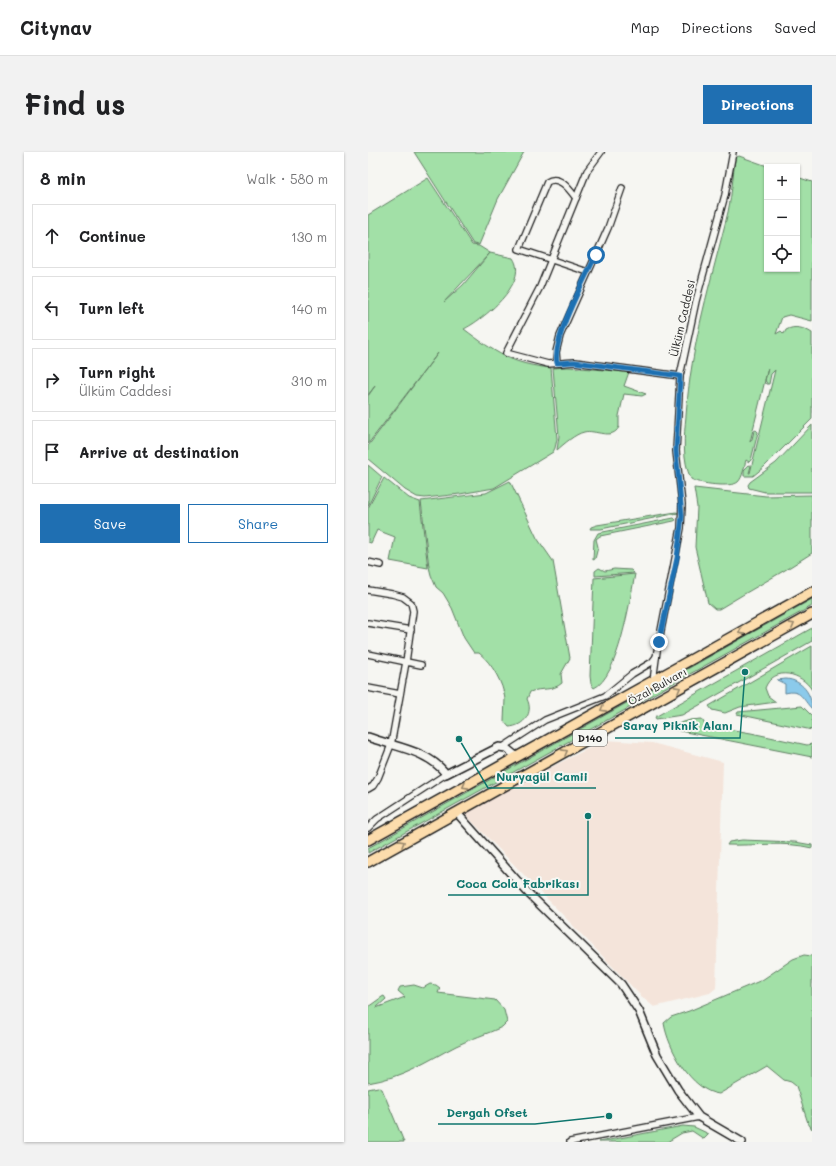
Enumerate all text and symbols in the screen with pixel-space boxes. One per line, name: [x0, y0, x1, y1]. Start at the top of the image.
text: Citynav: [20, 15, 92, 40]
text: Map: [631, 18, 659, 37]
text: Directions: [681, 18, 752, 37]
text: Saved: [774, 18, 816, 37]
button: Directions: [703, 85, 812, 124]
text: Find us: [24, 86, 125, 122]
map controls: [764, 164, 800, 272]
button: +: [764, 164, 800, 200]
text: 8 min: [40, 167, 86, 189]
text: Walk · 580 m: [246, 170, 328, 187]
button: −: [764, 200, 800, 236]
icon: ahead: [41, 225, 63, 247]
text: Continue: [79, 226, 146, 246]
text: 130 m: [291, 228, 327, 245]
button: locate: [764, 236, 800, 272]
route start: [587, 246, 605, 264]
street label: Ülküm Caddesi: [666, 278, 698, 358]
icon: left: [41, 297, 63, 319]
text: Turn left: [79, 298, 144, 318]
text: 140 m: [291, 300, 327, 317]
text: Turn right: [79, 362, 156, 382]
icon: right: [41, 369, 63, 391]
text: 310 m: [291, 372, 327, 389]
text: Ülküm Caddesi: [79, 382, 172, 399]
icon: arrive: [41, 441, 63, 463]
text: Arrive at destination: [79, 442, 239, 462]
button: Save: [40, 504, 180, 543]
button: Share: [188, 504, 328, 543]
one-way arrow: [787, 623, 795, 630]
one-way arrow: [738, 627, 745, 634]
route end: [650, 633, 668, 651]
street label: Özal Bulvarı: [625, 664, 689, 708]
one-way arrow: [674, 686, 681, 693]
one-way arrow: [600, 704, 607, 711]
callout: Saray Piknik Alanı: [615, 714, 740, 738]
text: Saray Piknik Alanı: [623, 717, 733, 733]
road number: D140: [573, 730, 607, 746]
one-way arrow: [560, 750, 568, 757]
callout: Nuryagül Camii: [488, 764, 596, 788]
text: Nuryagül Camii: [496, 768, 588, 784]
one-way arrow: [462, 781, 469, 789]
one-way arrow: [398, 840, 405, 848]
callout: Coca Cola Fabrikası: [448, 871, 588, 895]
text: Coca Cola Fabrikası: [456, 875, 580, 891]
callout: Dergah Ofset: [438, 1100, 535, 1124]
text: Dergah Ofset: [446, 1104, 528, 1120]

